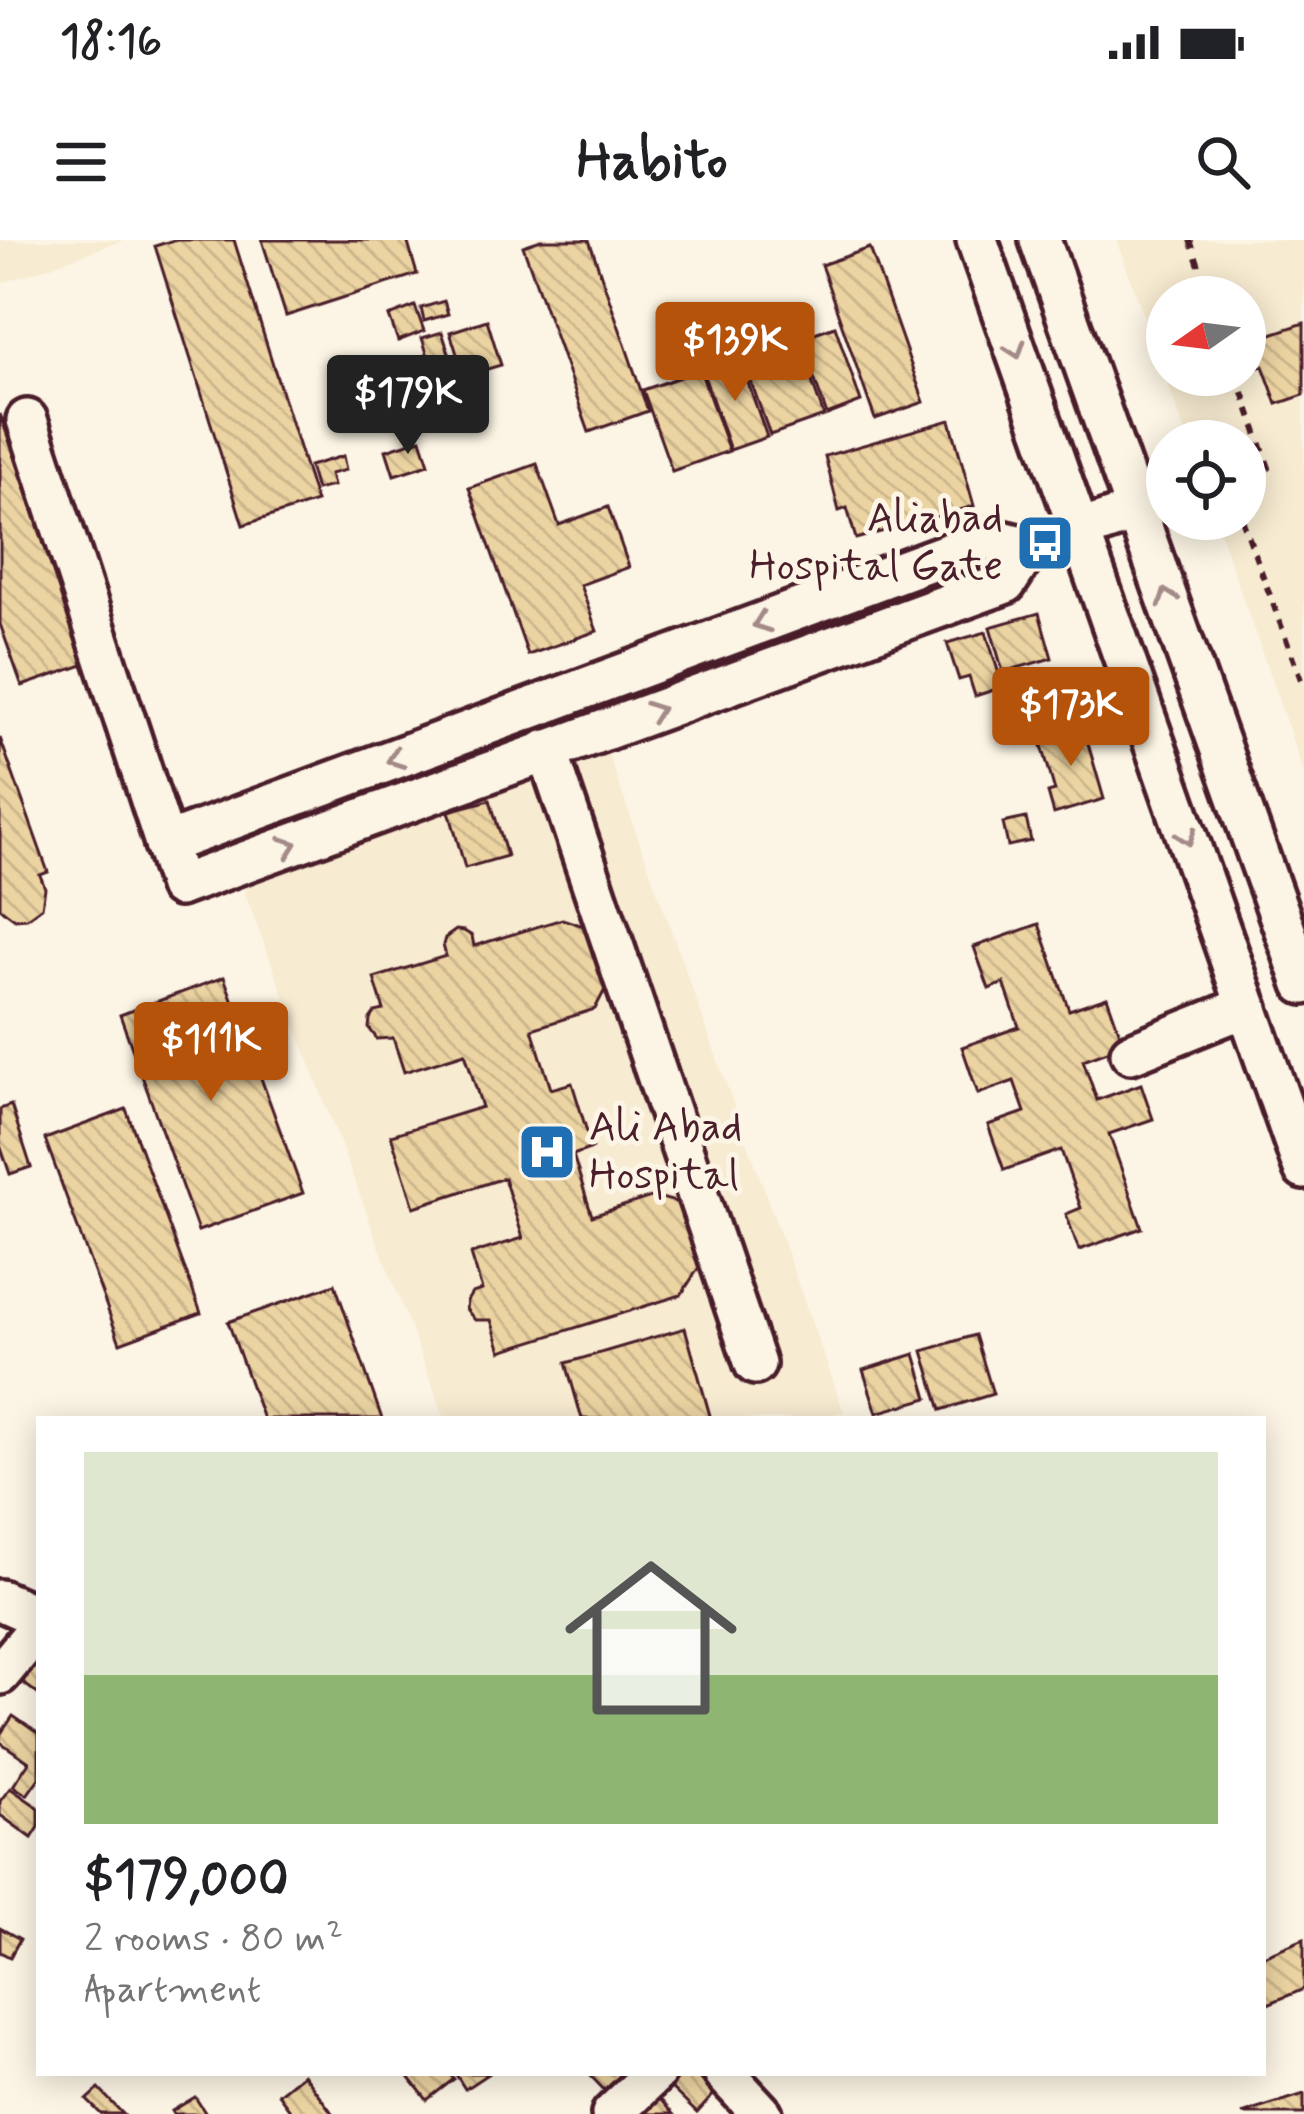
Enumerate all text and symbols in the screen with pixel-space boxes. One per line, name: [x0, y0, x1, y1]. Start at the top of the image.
text: 18:16: [60, 13, 162, 72]
text: Habito: [576, 127, 728, 198]
icon: menu: [48, 129, 114, 195]
icon: search: [1190, 129, 1256, 195]
north arrow: [1146, 276, 1266, 396]
map controls: [1146, 276, 1266, 540]
pin: $139K: [651, 302, 819, 404]
text: $139K: [683, 315, 787, 366]
one-way arrow: [1002, 339, 1026, 360]
pin: $179K: [324, 355, 492, 457]
text: $179K: [354, 368, 462, 419]
button: locate: [1146, 420, 1266, 540]
place label: Aliabad Hospital Gate: [749, 492, 1003, 595]
bus stop icon: Aliabad Hospital Gate: [1014, 512, 1076, 574]
one-way arrow: [1157, 588, 1181, 609]
one-way arrow: [751, 609, 772, 633]
pin: $173K: [987, 667, 1155, 769]
text: $173K: [1019, 680, 1123, 731]
one-way arrow: [643, 701, 664, 725]
one-way arrow: [386, 744, 407, 769]
one-way arrow: [1173, 825, 1197, 846]
one-way arrow: [277, 835, 298, 860]
pin: $111K: [127, 1002, 295, 1104]
text: $111K: [161, 1015, 261, 1066]
place label: Ali Abad Hospital: [589, 1101, 742, 1204]
hospital icon: Ali Abad Hospital: [516, 1121, 578, 1183]
icon: home: [543, 1530, 759, 1746]
text: $179,000: [84, 1848, 289, 1914]
text: 2 rooms · 80 m²: [84, 1914, 343, 1965]
text: Apartment: [84, 1965, 261, 2016]

